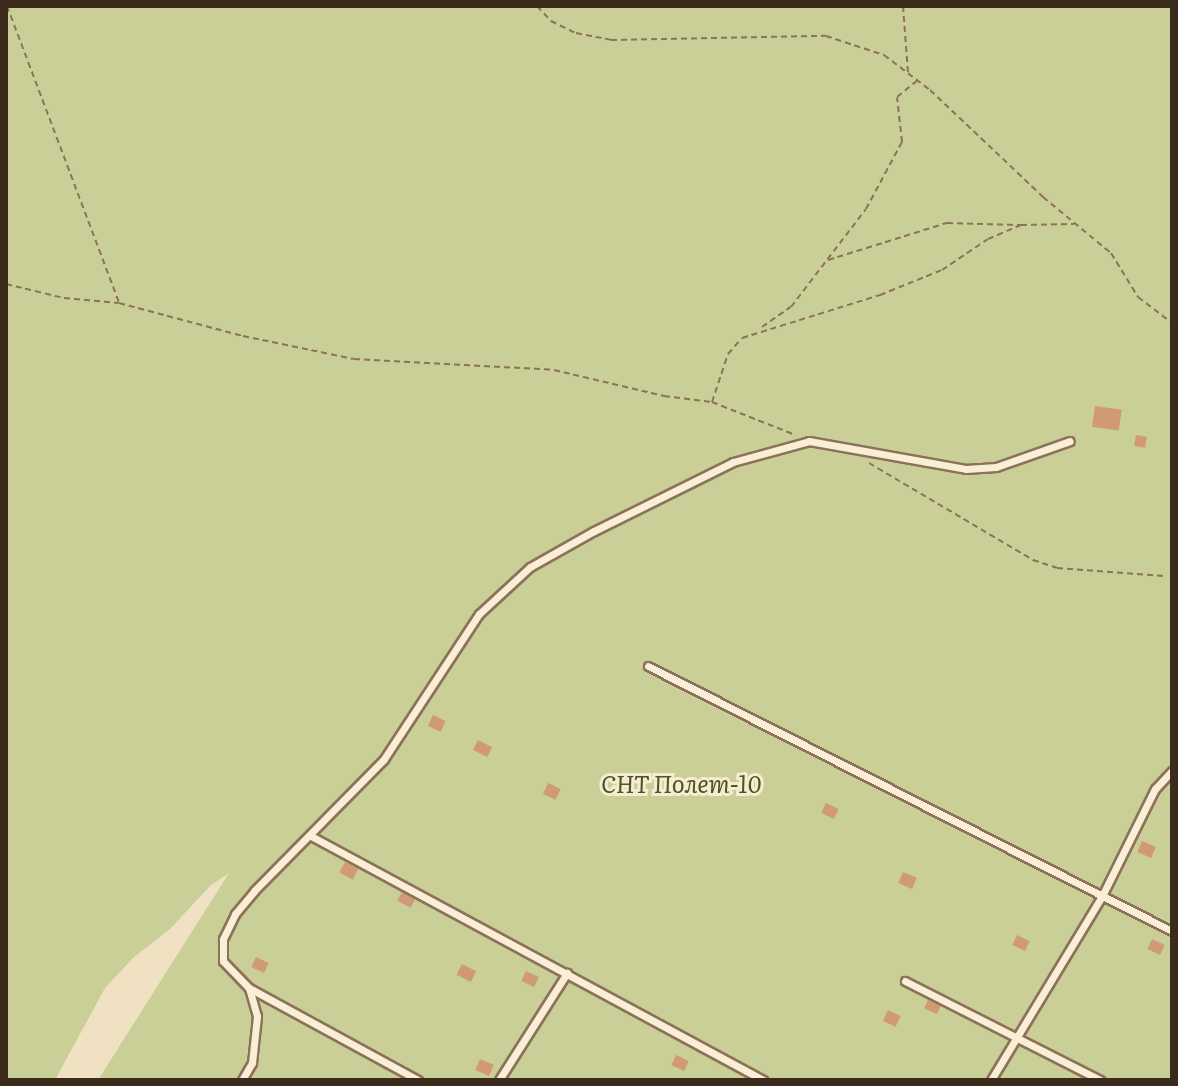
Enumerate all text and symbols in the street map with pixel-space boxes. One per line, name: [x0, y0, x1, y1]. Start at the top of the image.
park label: СНТ Полет-10: [601, 769, 761, 797]

